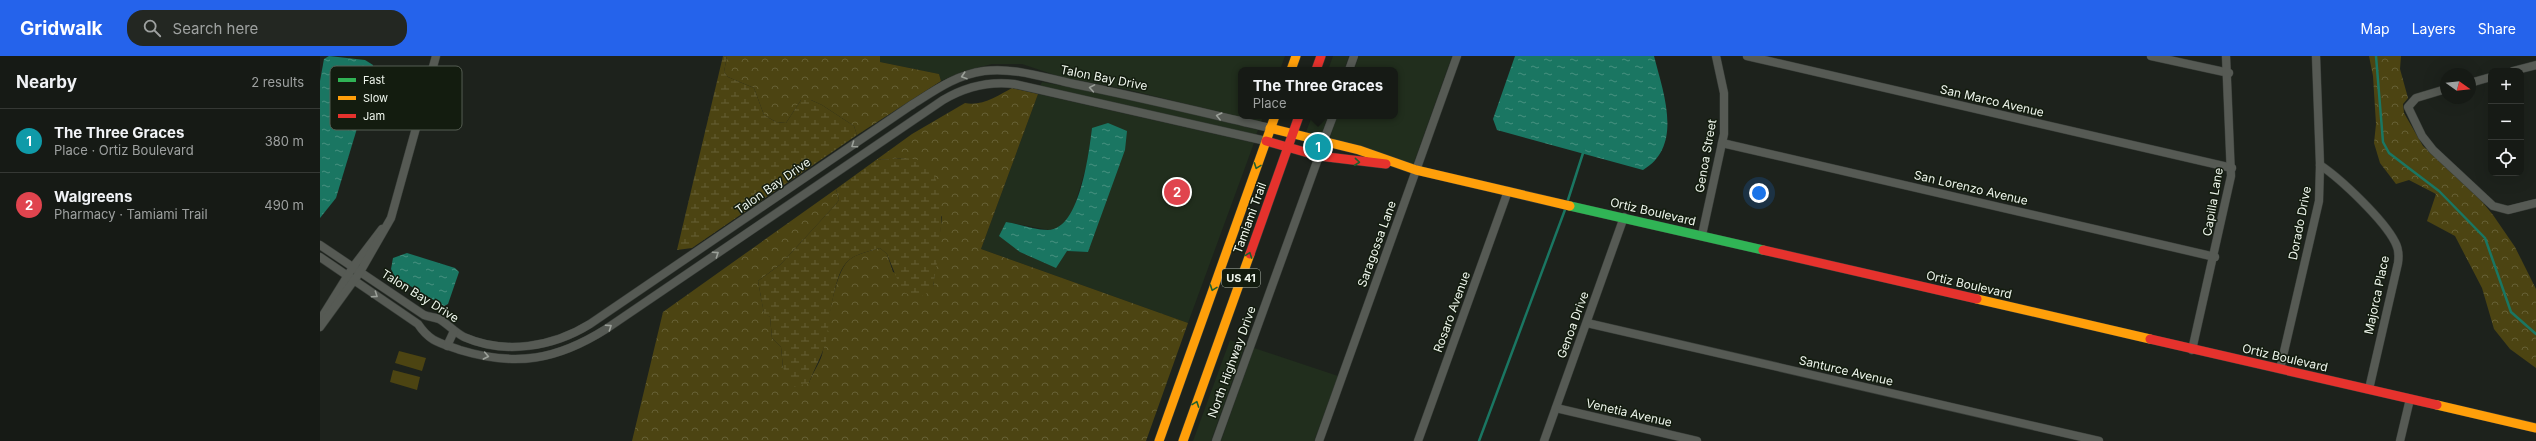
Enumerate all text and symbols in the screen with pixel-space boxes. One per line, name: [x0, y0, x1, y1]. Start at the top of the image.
search box: [127, 10, 407, 46]
text: Gridwalk: [20, 17, 103, 40]
icon: search: [141, 17, 163, 39]
text: Search here: [173, 19, 258, 38]
text: Map: [2361, 20, 2390, 37]
text: Layers: [2412, 20, 2456, 37]
text: Share: [2478, 20, 2516, 37]
street label: Talon Bay Drive: [1059, 62, 1149, 93]
legend: [330, 66, 462, 130]
popup: [1238, 67, 1398, 119]
north arrow: [2440, 68, 2476, 104]
map controls: [2488, 68, 2524, 176]
button: +: [2488, 68, 2524, 104]
one-way arrow: [961, 71, 968, 80]
text: Nearby: [16, 72, 77, 92]
text: Fast: [363, 73, 385, 87]
text: 2 results: [251, 74, 304, 90]
text: The Three Graces: [1253, 76, 1383, 95]
street label: San Marco Avenue: [1939, 81, 2046, 120]
one-way arrow: [1089, 84, 1095, 92]
text: Slow: [363, 91, 388, 105]
text: Place: [1253, 95, 1287, 111]
button: −: [2488, 104, 2524, 140]
text: Jam: [363, 109, 385, 123]
one-way arrow: [1215, 112, 1222, 120]
street label: Genoa Street: [1692, 118, 1719, 194]
text: The Three Graces: [54, 123, 184, 142]
pin: 1: [1305, 132, 1331, 162]
text: 1: [26, 133, 32, 149]
text: 380 m: [265, 133, 304, 149]
one-way arrow: [851, 140, 858, 148]
button: locate: [2488, 140, 2524, 176]
text: Place · Ortiz Boulevard: [54, 142, 194, 158]
street label: Talon Bay Drive: [732, 154, 813, 217]
one-way arrow: [1354, 157, 1360, 166]
one-way arrow: [1253, 162, 1261, 169]
street label: Capilla Lane: [2199, 166, 2226, 237]
street label: San Lorenzo Avenue: [1913, 167, 2030, 208]
pin: 2: [1164, 177, 1190, 207]
street label: Tamiami Trail: [1230, 180, 1269, 255]
your location: [1749, 183, 1769, 203]
street label: Dorado Drive: [2285, 185, 2314, 261]
text: Walgreens: [54, 187, 132, 206]
street label: Ortiz Boulevard: [1609, 194, 1697, 229]
text: 2: [25, 197, 33, 213]
text: 490 m: [264, 197, 304, 213]
street label: Saragossa Lane: [1354, 199, 1399, 289]
text: Pharmacy · Tamiami Trail: [54, 206, 208, 222]
one-way arrow: [712, 251, 719, 259]
one-way arrow: [1244, 252, 1253, 259]
street label: Majorca Place: [2361, 254, 2392, 336]
street label: Talon Bay Drive: [379, 266, 462, 325]
street label: Ortiz Boulevard: [1925, 267, 2013, 302]
road number: US 41: [1222, 269, 1260, 287]
street label: Rosaro Avenue: [1430, 269, 1473, 354]
one-way arrow: [1209, 285, 1218, 292]
street label: Genoa Drive: [1553, 289, 1592, 360]
one-way arrow: [371, 290, 378, 297]
street label: North Highway Drive: [1204, 304, 1259, 420]
one-way arrow: [604, 325, 611, 332]
street label: Ortiz Boulevard: [2241, 340, 2329, 375]
one-way arrow: [483, 352, 489, 360]
street label: Santurce Avenue: [1798, 352, 1895, 389]
street label: Venetia Avenue: [1585, 395, 1674, 430]
one-way arrow: [1191, 401, 1200, 408]

